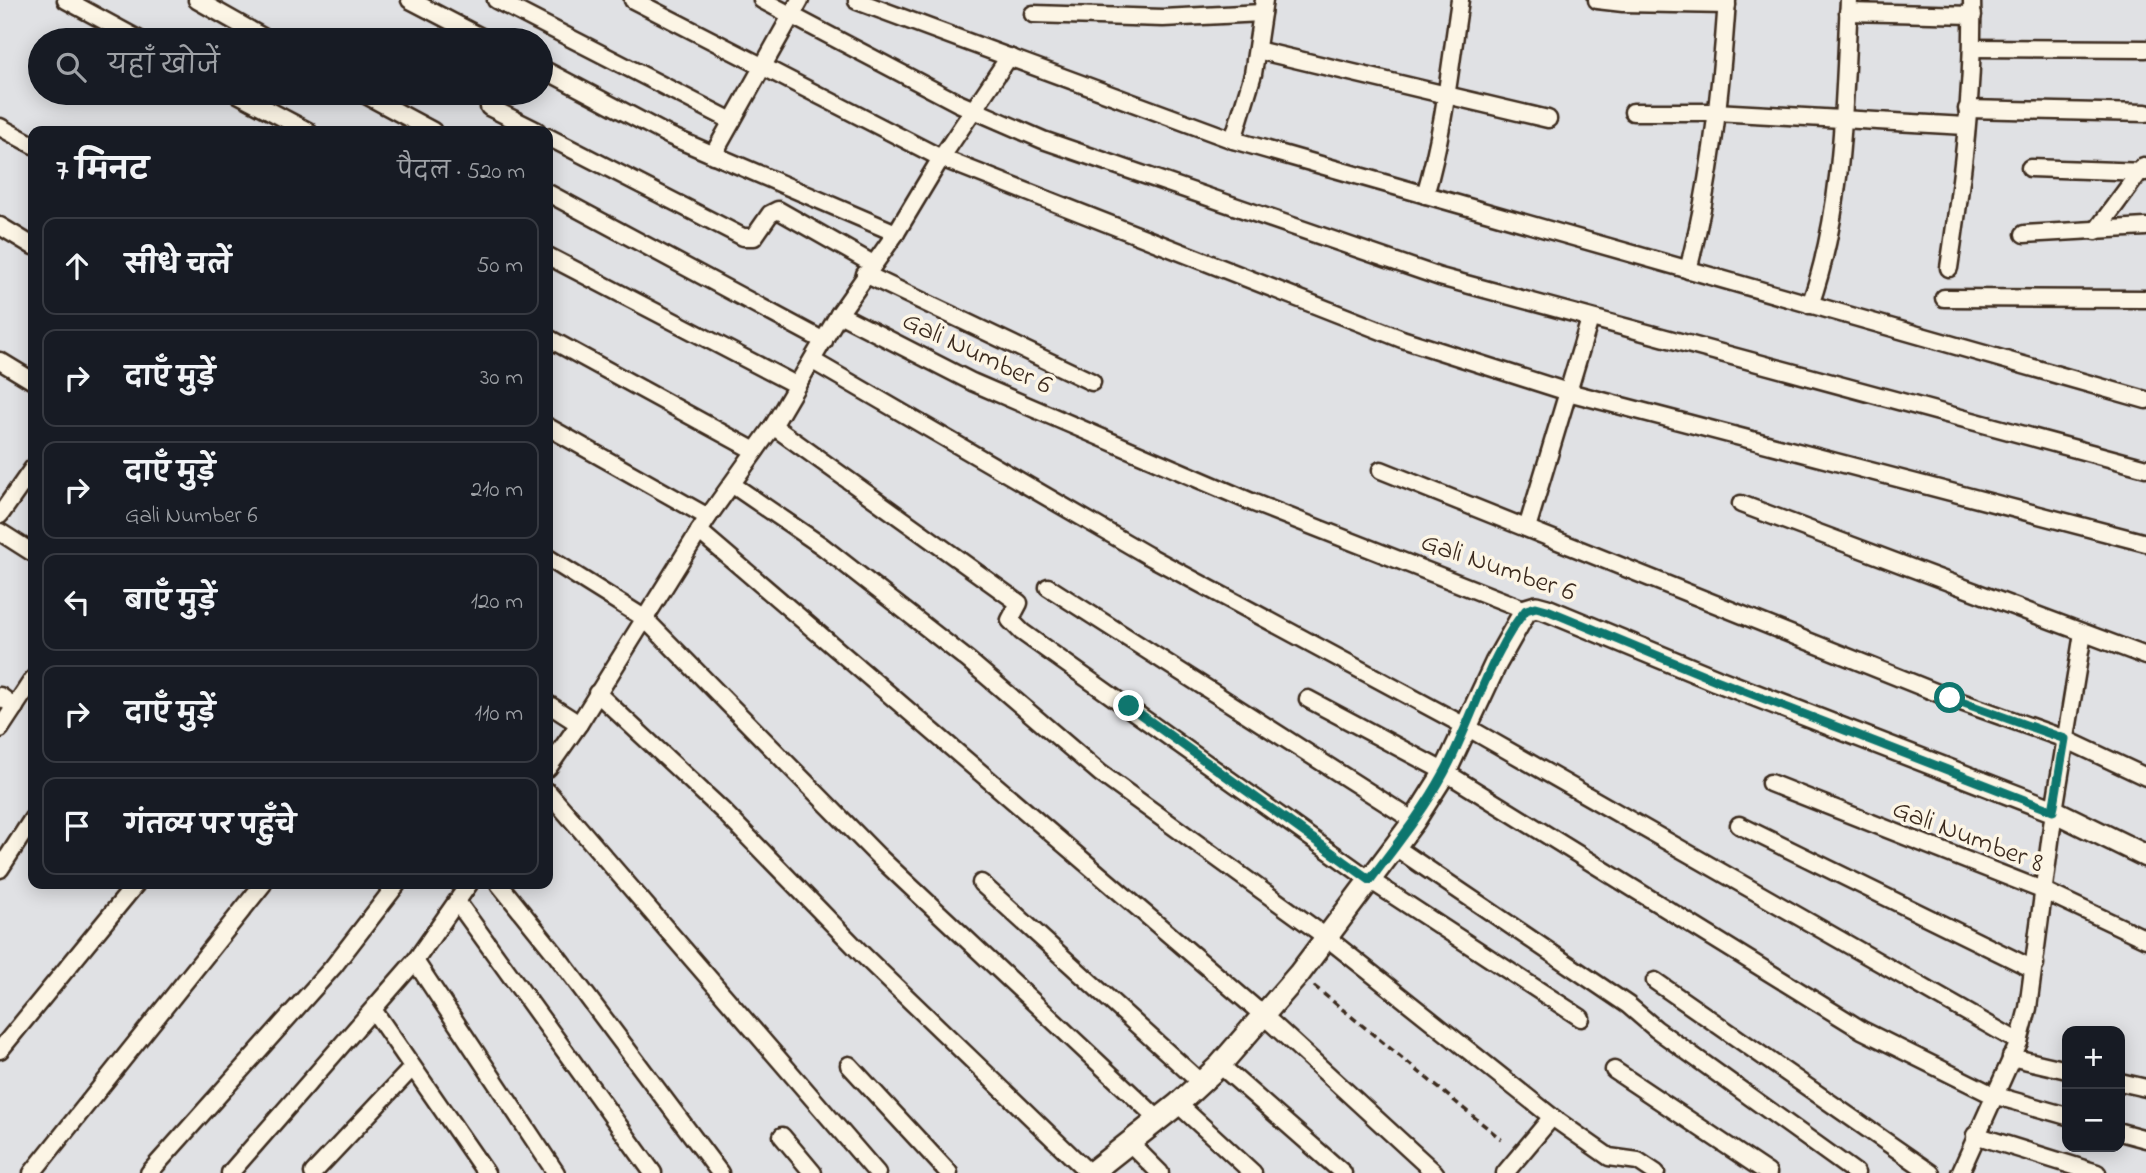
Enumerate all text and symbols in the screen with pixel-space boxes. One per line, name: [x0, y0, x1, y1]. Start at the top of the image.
search box: [28, 28, 553, 105]
icon: search: [52, 48, 90, 86]
text: यहाँ खोजें: [108, 48, 220, 86]
text: 7 मिनट: [56, 150, 149, 194]
text: पैदल · 520 m: [397, 156, 525, 189]
icon: ahead: [58, 247, 96, 285]
text: सीधे चलें: [125, 248, 231, 286]
text: 50 m: [476, 250, 523, 283]
street label: Gali Number 6: [895, 302, 1058, 407]
icon: right: [58, 359, 96, 397]
text: दाएँ मुड़ें: [125, 360, 215, 398]
text: 30 m: [480, 362, 523, 395]
text: दाएँ मुड़ें: [125, 455, 215, 493]
icon: right: [58, 471, 96, 509]
text: 210 m: [471, 474, 523, 507]
text: Gali Number 6: [125, 500, 258, 533]
street label: Gali Number 6: [1415, 523, 1581, 614]
icon: left: [58, 583, 96, 621]
text: बाएँ मुड़ें: [125, 584, 216, 622]
text: 120 m: [471, 586, 523, 619]
route start: [1934, 682, 1965, 713]
route end: [1113, 690, 1144, 721]
icon: right: [58, 695, 96, 733]
text: दाएँ मुड़ें: [125, 696, 215, 734]
text: 110 m: [475, 698, 523, 731]
street label: Gali Number 8: [1886, 790, 2050, 885]
icon: arrive: [58, 807, 96, 845]
text: गंतव्य पर पहुँचे: [125, 808, 296, 846]
map controls: [2062, 1026, 2125, 1152]
button: +: [2062, 1026, 2125, 1089]
button: −: [2062, 1089, 2125, 1152]

